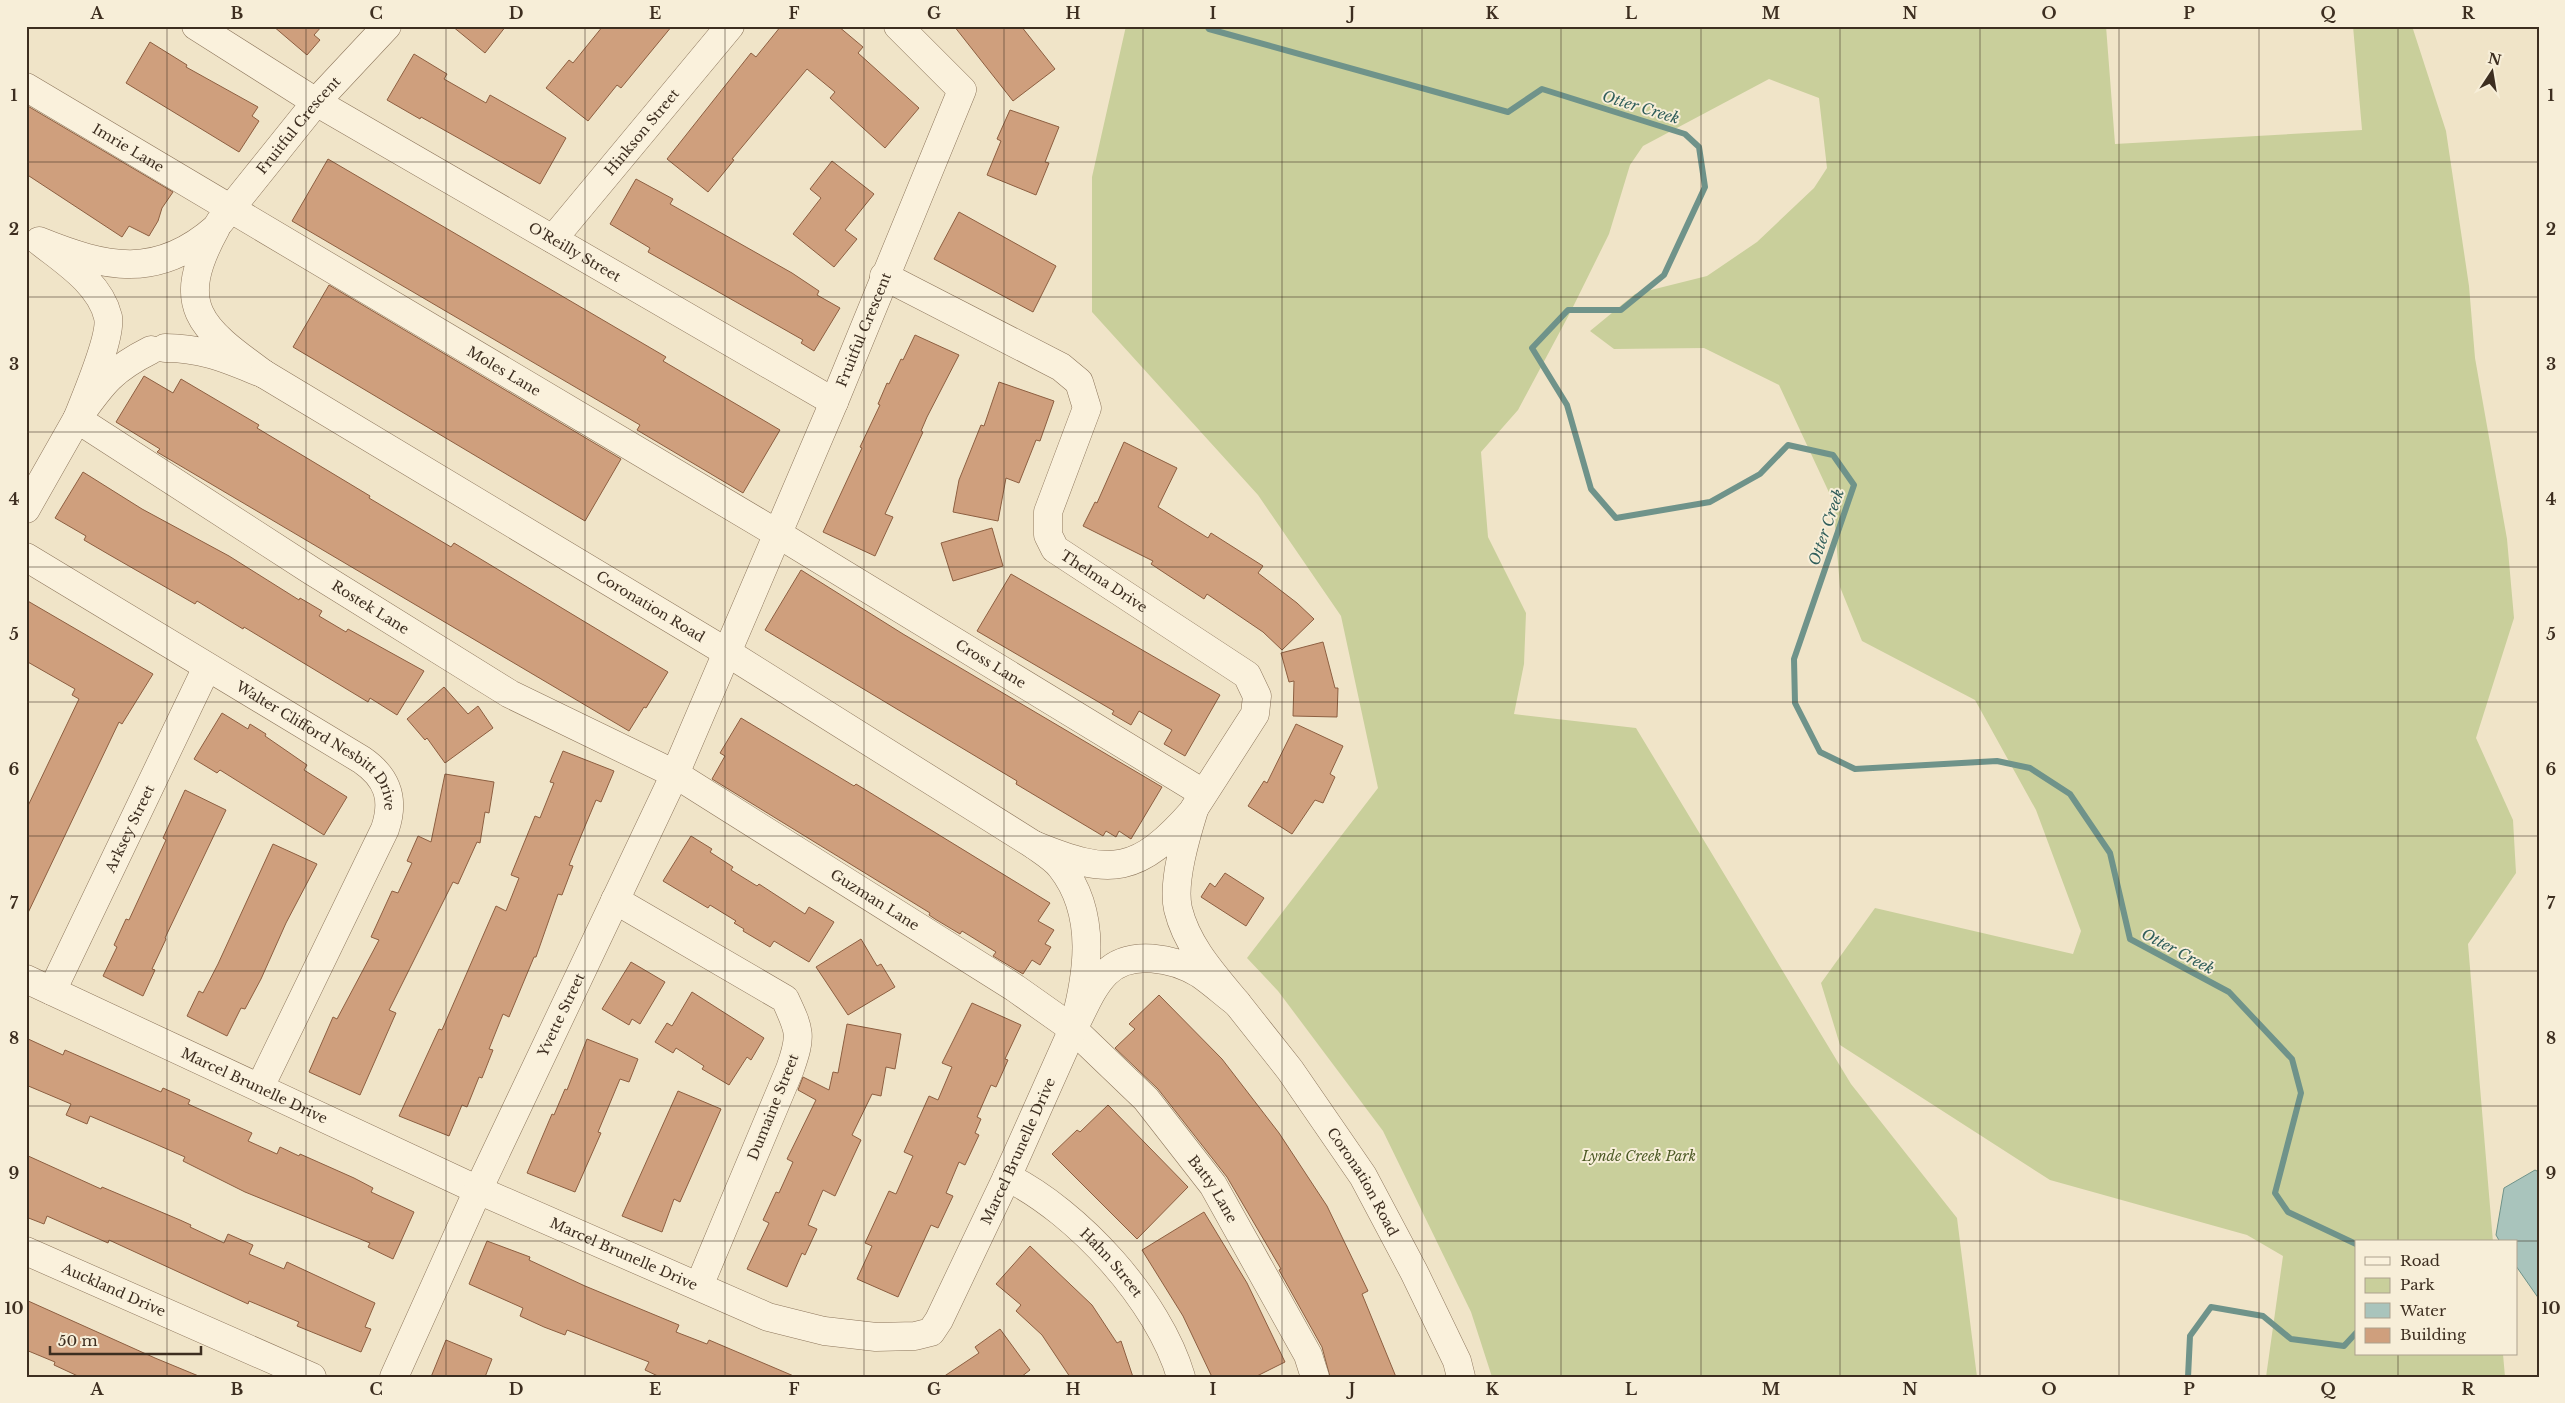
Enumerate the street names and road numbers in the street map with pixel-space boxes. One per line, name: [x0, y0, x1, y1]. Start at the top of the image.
street label: Fruitful Crescent: [253, 72, 345, 178]
street label: Hinkson Street: [601, 85, 684, 179]
street label: Imrie Lane: [89, 120, 167, 176]
street label: O'Reilly Street: [525, 218, 625, 286]
street label: Fruitful Crescent: [832, 269, 895, 389]
street label: Moles Lane: [464, 342, 544, 400]
street label: Thelma Drive: [1057, 546, 1151, 616]
street label: Coronation Road: [593, 567, 709, 646]
street label: Rostek Lane: [328, 576, 412, 638]
street label: Cross Lane: [952, 635, 1029, 692]
street label: Walter Clifford Nesbitt Drive: [232, 676, 399, 811]
street label: Arksey Street: [101, 781, 159, 876]
street label: Guzman Lane: [827, 865, 923, 934]
street label: Yvette Street: [533, 969, 589, 1060]
street label: Marcel Brunelle Drive: [178, 1044, 330, 1127]
street label: Dumaine Street: [743, 1051, 803, 1163]
street label: Marcel Brunelle Drive: [977, 1075, 1059, 1227]
street label: Coronation Road: [1323, 1124, 1403, 1240]
street label: Batty Lane: [1184, 1152, 1241, 1226]
street label: Marcel Brunelle Drive: [547, 1214, 700, 1294]
street label: Hahn Street: [1076, 1224, 1147, 1301]
street label: Auckland Drive: [58, 1259, 169, 1320]

